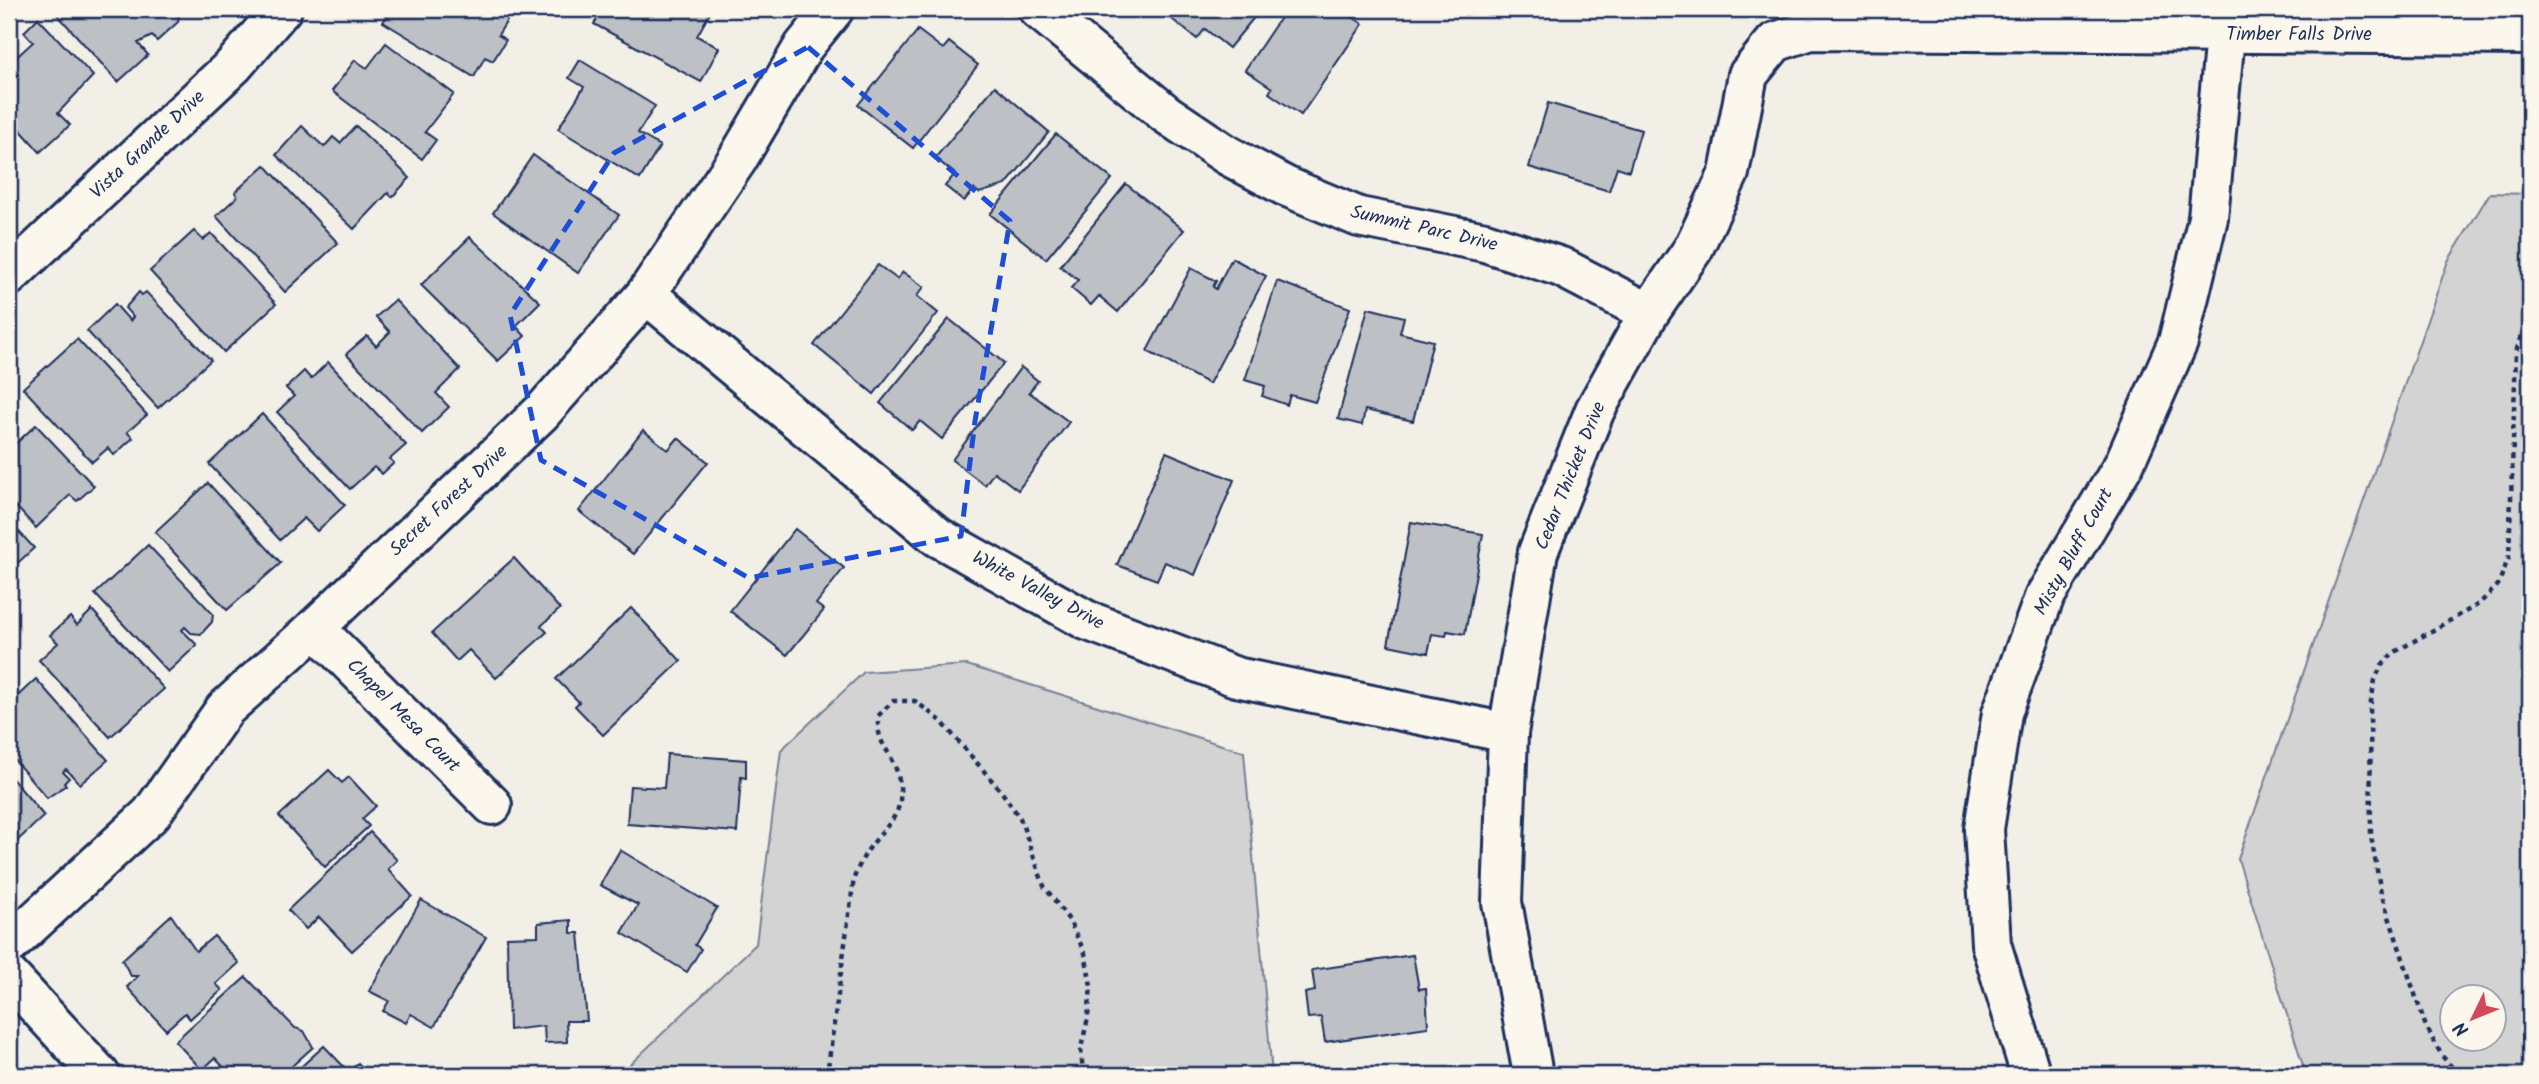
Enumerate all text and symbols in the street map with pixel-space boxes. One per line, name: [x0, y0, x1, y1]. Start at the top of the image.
street label: Timber Falls Drive: [2226, 20, 2372, 50]
street label: Vista Grande Drive: [83, 83, 213, 207]
street label: Summit Parc Drive: [1347, 197, 1501, 261]
street label: Cedar Thicket Drive: [1528, 397, 1615, 555]
street label: Secret Forest Drive: [383, 438, 515, 564]
street label: Misty Bluff Court: [2026, 482, 2122, 621]
street label: White Valley Drive: [966, 543, 1110, 639]
street label: Chapel Mesa Court: [339, 652, 468, 781]
north arrow: [2438, 982, 2508, 1052]
text: N: [2447, 1014, 2477, 1043]

